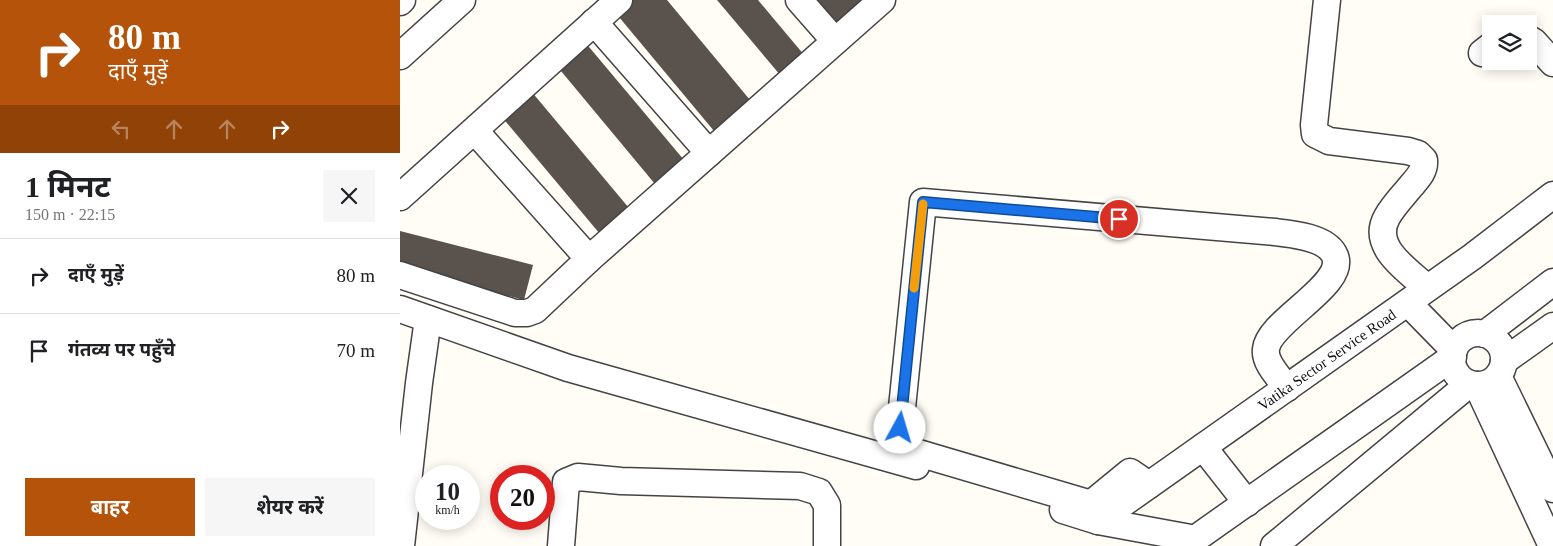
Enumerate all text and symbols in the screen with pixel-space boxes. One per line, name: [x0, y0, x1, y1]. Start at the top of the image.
map controls: [1482, 15, 1537, 70]
button: layers: [1482, 15, 1537, 70]
text: 80 m: [108, 18, 181, 57]
icon: right: [25, 20, 90, 85]
text: दाएँ मुड़ें: [108, 59, 168, 84]
icon: left: [107, 115, 135, 143]
icon: ahead: [160, 115, 188, 143]
icon: ahead: [213, 115, 241, 143]
icon: right: [266, 115, 294, 143]
text: 1 मिनट: [25, 170, 110, 203]
button: close: [323, 170, 375, 222]
pin: [1098, 198, 1140, 240]
icon: arrive: [1105, 205, 1133, 233]
text: 150 m · 22:15: [25, 206, 115, 223]
icon: right: [25, 262, 53, 290]
text: दाएँ मुड़ें: [68, 264, 124, 285]
text: 80 m: [336, 265, 375, 286]
street label: Vatika Sector Service Road: [1255, 306, 1399, 414]
icon: arrive: [25, 337, 53, 365]
text: गंतव्य पर पहुँचे: [68, 339, 175, 360]
text: 70 m: [336, 340, 375, 361]
position arrow: [873, 401, 925, 453]
speed limit sign: 20: [490, 465, 555, 530]
button: बाहर: [25, 478, 195, 536]
button: शेयर करें: [205, 478, 375, 536]
text: 10: [435, 478, 460, 505]
text: km/h: [435, 503, 460, 517]

